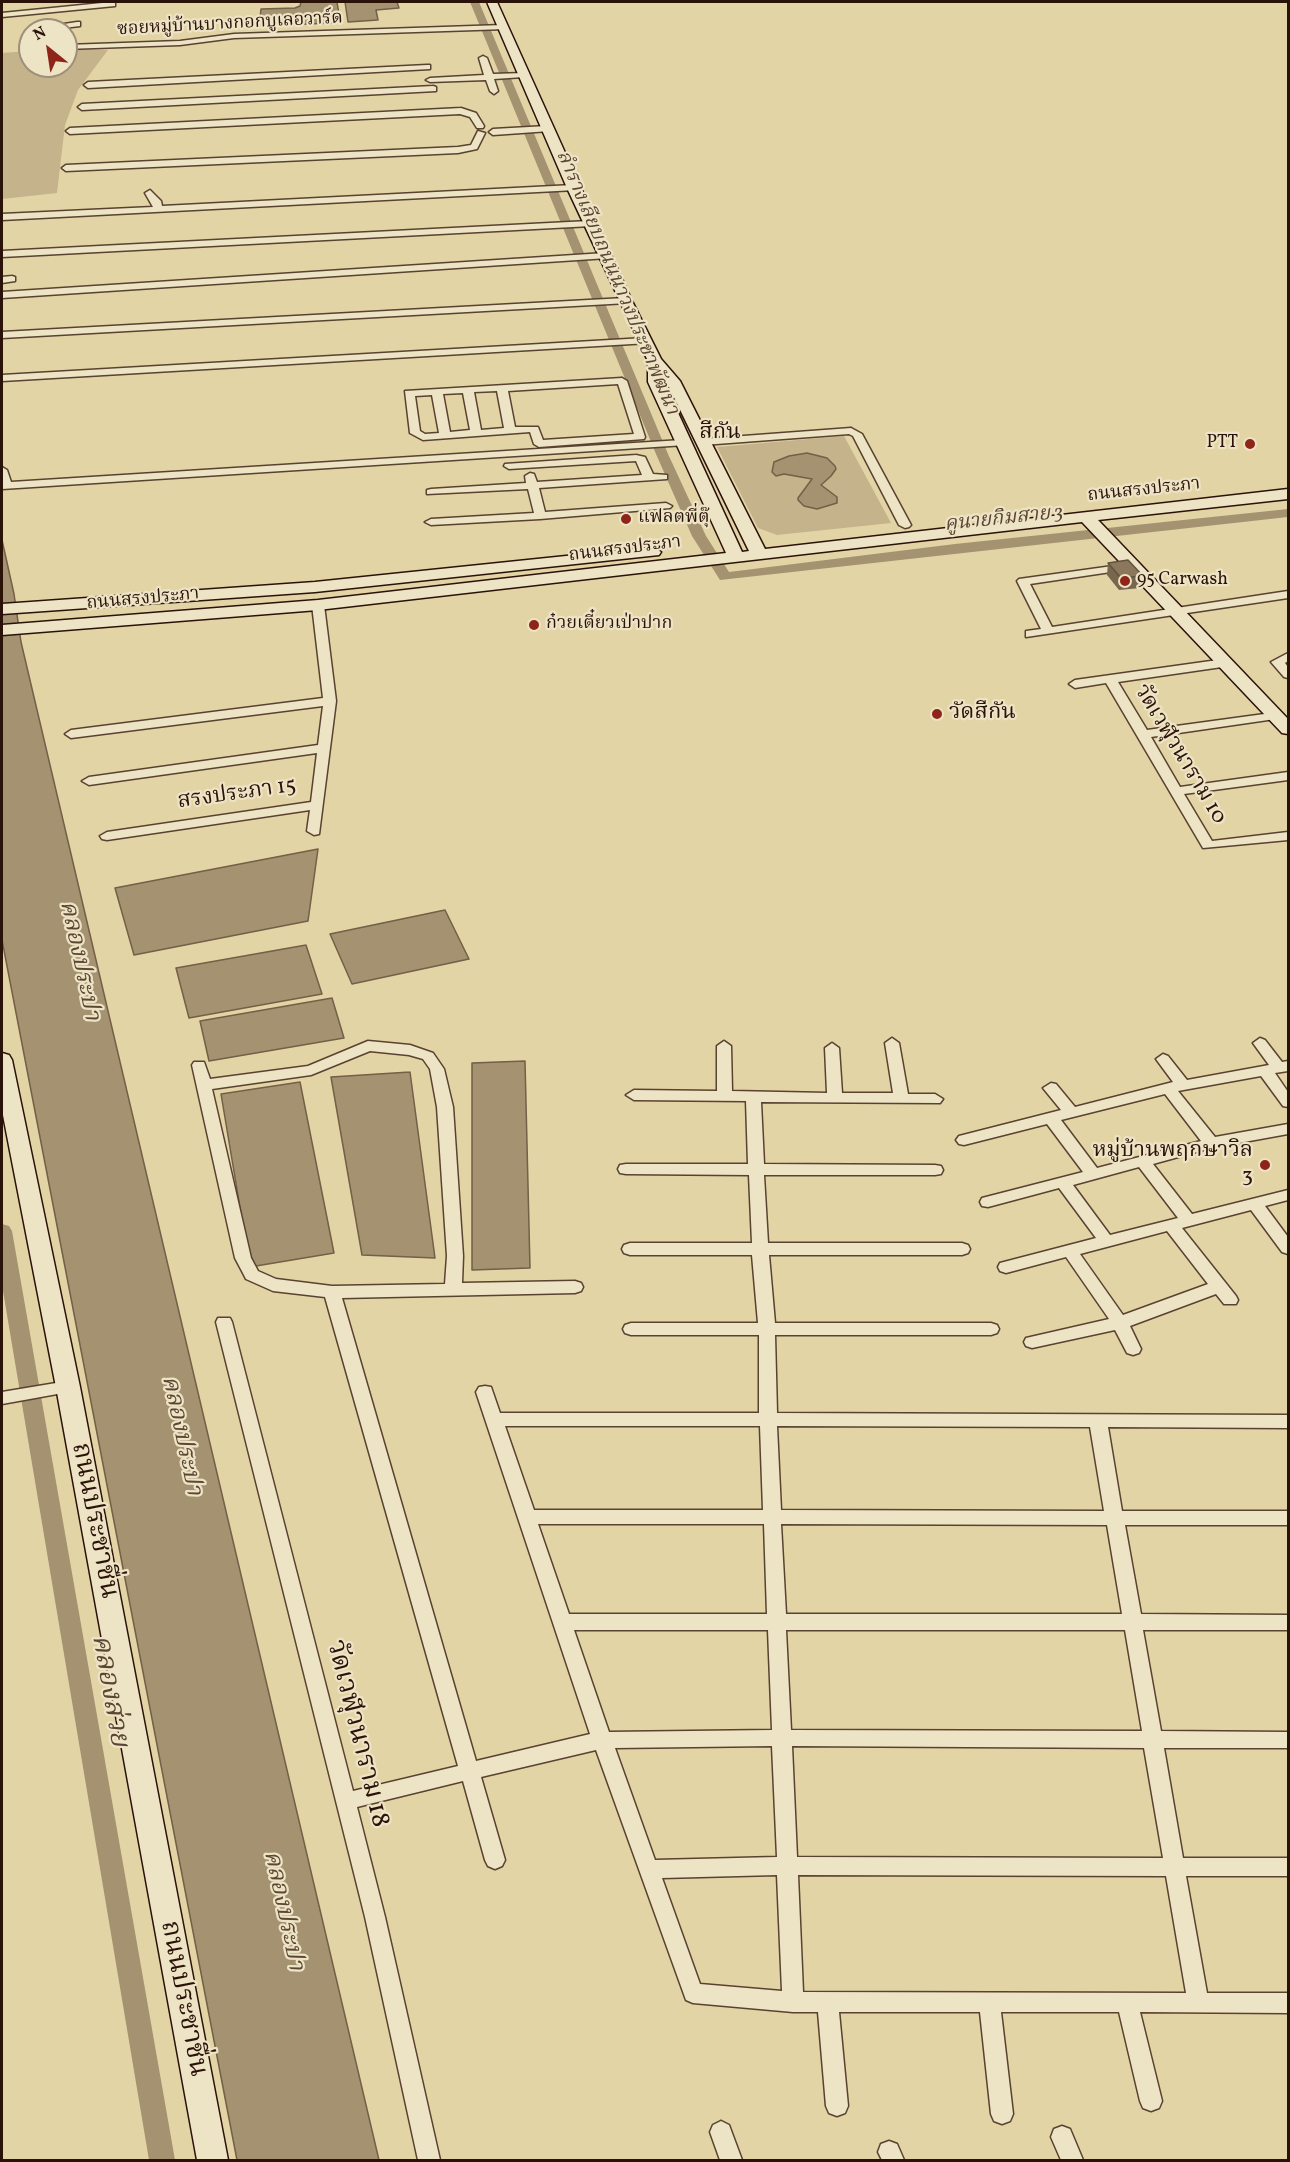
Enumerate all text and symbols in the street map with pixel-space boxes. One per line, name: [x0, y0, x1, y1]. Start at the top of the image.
street label: ซอยหมู่บ้านบางกอกบูเลอวาร์ด: [117, 8, 343, 42]
north arrow: [18, 18, 78, 78]
text: N: [29, 22, 51, 47]
water label: ลำรางเลียบถนนนาวงประชาพัฒนา: [549, 147, 683, 419]
district label: สีกัน: [699, 421, 741, 447]
place label: PTT: [1206, 433, 1238, 455]
marker: PTT: [1243, 437, 1257, 451]
street label: ถนนสรงประภา: [1087, 474, 1201, 508]
water label: คูนายกิมสาย 3: [943, 502, 1065, 538]
place label: แฟลตพี่ตุ๊: [638, 508, 709, 530]
marker: แฟลตพี่ตุ๊: [619, 512, 633, 526]
street label: ถนนสรงประภา: [568, 532, 682, 568]
place label: 95 Carwash: [1137, 570, 1228, 592]
marker: 95 Carwash: [1118, 574, 1132, 588]
street label: ถนนสรงประภา: [86, 584, 200, 616]
place label: ก๋วยเตี๋ยวเป่าปาก: [546, 614, 672, 636]
marker: ก๋วยเตี๋ยวเป่าปาก: [527, 618, 541, 632]
street label: วัดเวฬุวนาราม 10: [1127, 680, 1231, 830]
place label: วัดสีกัน: [949, 701, 1016, 727]
marker: วัดสีกัน: [930, 707, 944, 721]
street label: สรงประภา 15: [176, 774, 298, 816]
water label: คลองประปา: [51, 899, 105, 1023]
place label: หมู่บ้านพฤกษาวิล 3: [1092, 1139, 1253, 1190]
marker: หมู่บ้านพฤกษาวิล 3: [1258, 1158, 1272, 1172]
water label: คลองประปา: [153, 1374, 207, 1498]
street label: ถนนประชาชื่น: [62, 1440, 124, 1602]
water label: คลองส่วย: [82, 1632, 134, 1750]
street label: วัดเวฬุวนาราม 18: [317, 1637, 395, 1831]
water label: คลองประปา: [255, 1849, 309, 1973]
street label: ถนนประชาชื่น: [151, 1918, 213, 2080]

